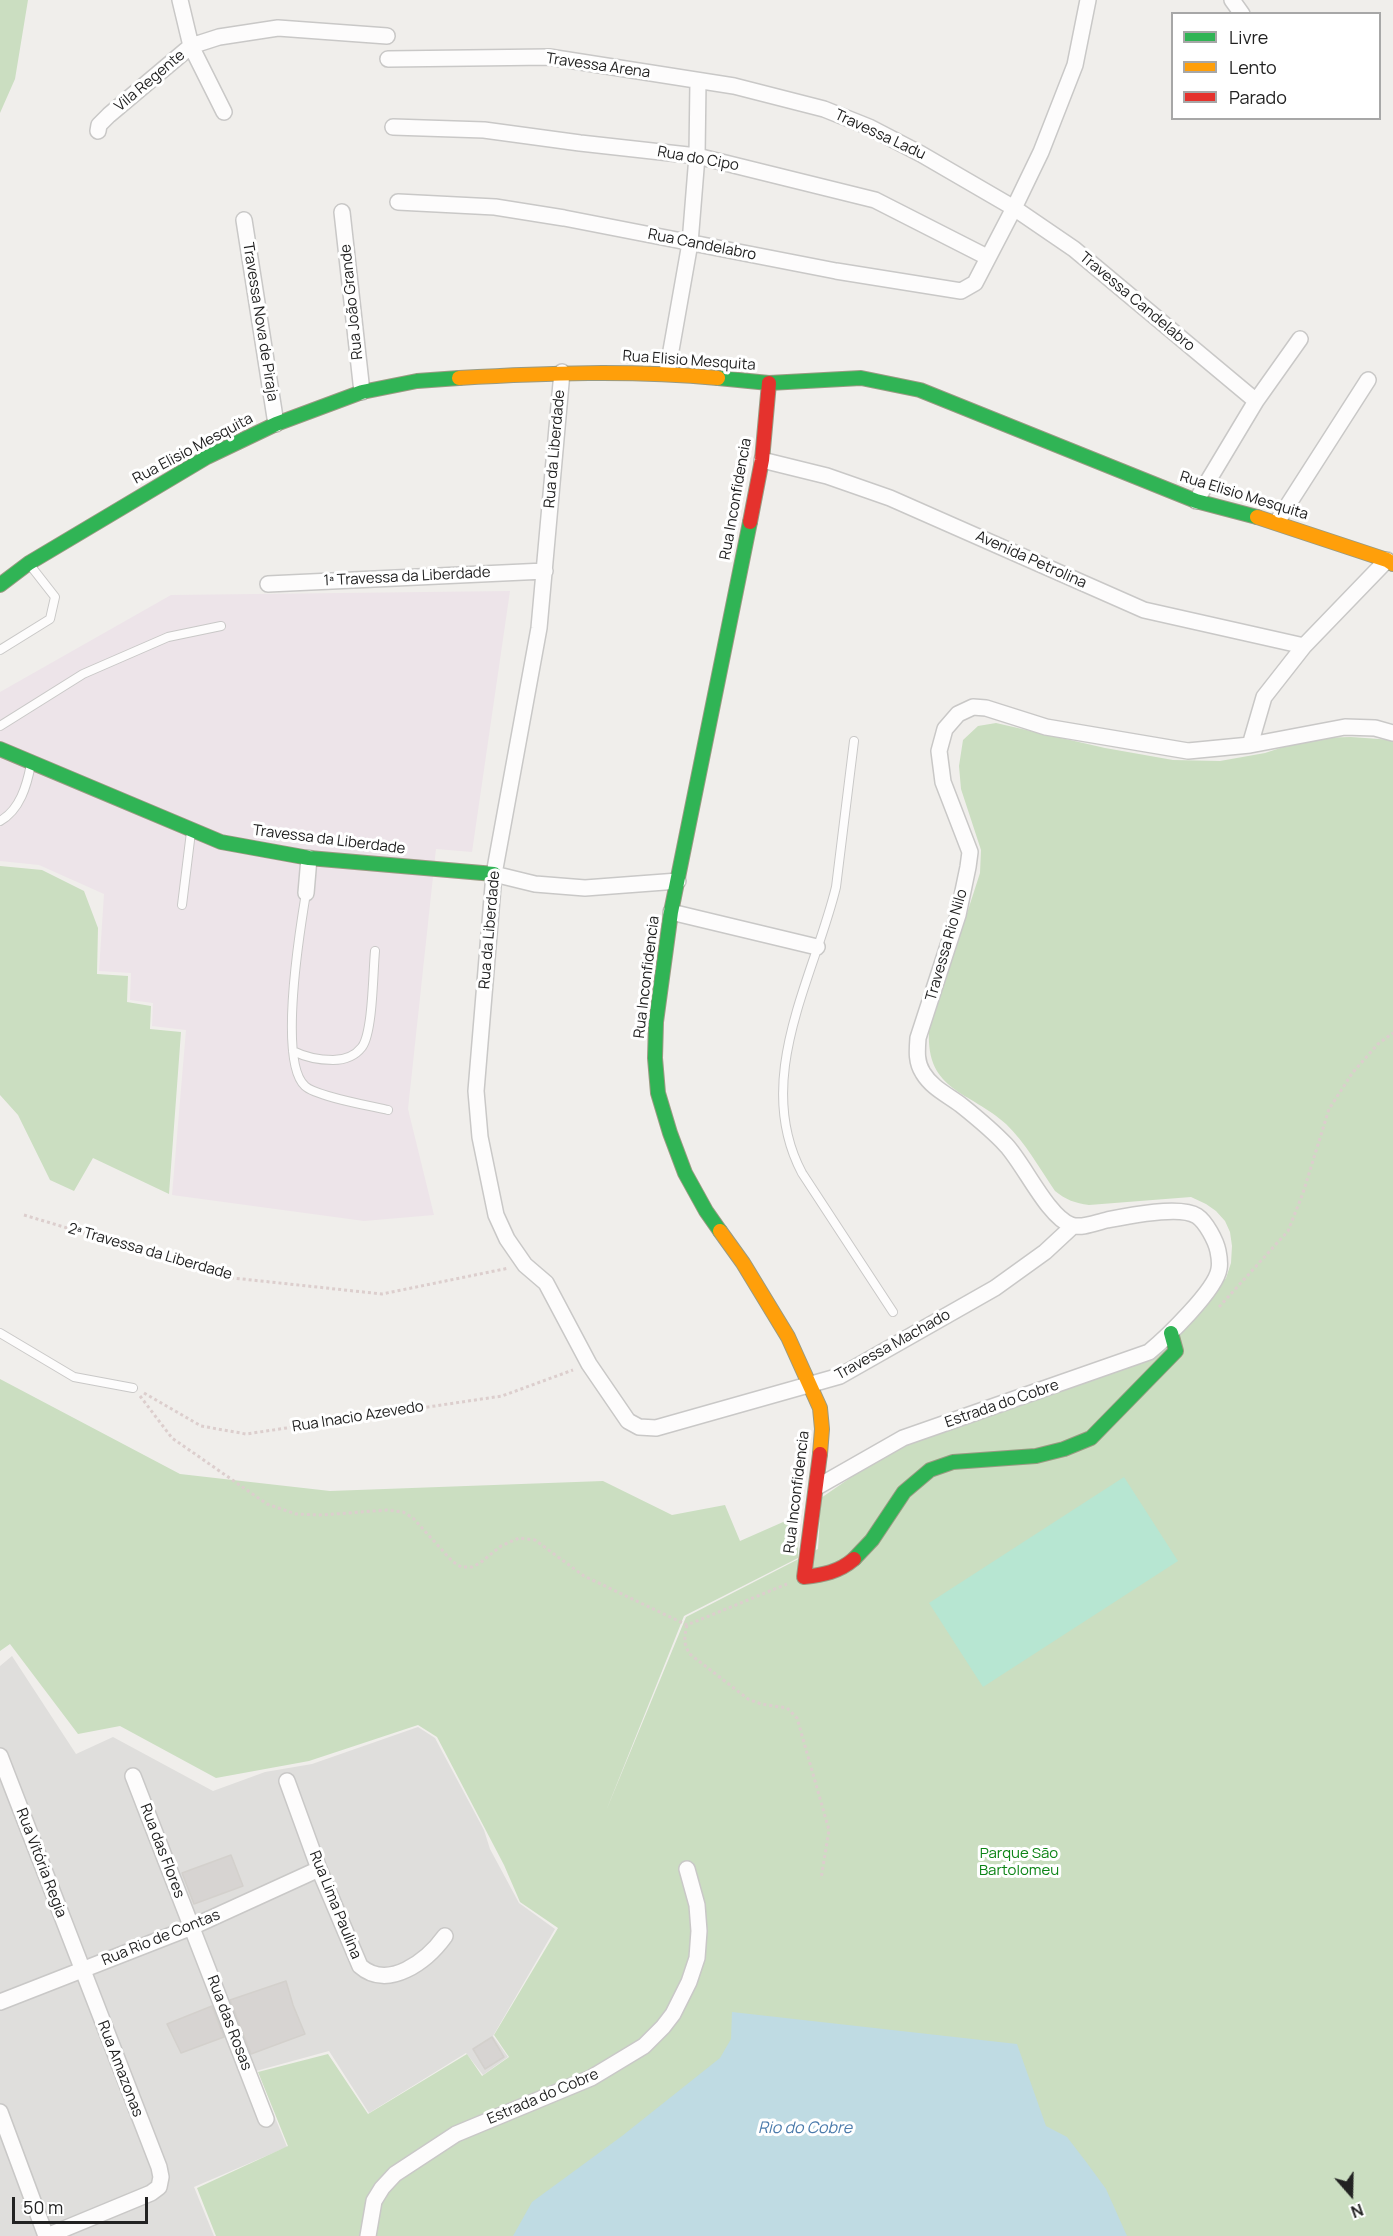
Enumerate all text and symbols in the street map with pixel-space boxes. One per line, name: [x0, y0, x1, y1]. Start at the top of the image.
legend: [1171, 12, 1381, 120]
text: Livre: [1229, 25, 1268, 49]
street label: Vila Regente: [111, 46, 189, 116]
street label: Travessa Arena: [545, 50, 651, 82]
text: Lento: [1229, 55, 1277, 79]
text: Parado: [1229, 85, 1287, 109]
street label: Travessa Ladu: [832, 106, 928, 164]
street label: Rua do Cipo: [656, 143, 740, 175]
street label: Rua Candelabro: [646, 226, 758, 264]
street label: Travessa Nova de Piraja: [239, 241, 281, 403]
street label: Rua João Grande: [337, 243, 367, 361]
street label: Travessa Candelabro: [1076, 249, 1198, 355]
street label: Rua Elisio Mesquita: [622, 347, 756, 375]
street label: Rua da Liberdade: [541, 389, 569, 509]
street label: Rua Elisio Mesquita: [130, 410, 256, 488]
street label: Rua Inconfidencia: [716, 437, 756, 561]
street label: Rua Elisio Mesquita: [1178, 468, 1310, 524]
street label: Avenida Petrolina: [973, 527, 1089, 593]
street label: 1ª Travessa da Liberdade: [323, 564, 491, 590]
street label: Travessa da Liberdade: [252, 822, 406, 858]
street label: Rua da Liberdade: [476, 870, 504, 990]
street label: Travessa Rio Nilo: [922, 887, 972, 1003]
street label: Rua Inconfidencia: [631, 915, 663, 1039]
street label: 2ª Travessa da Liberdade: [66, 1220, 234, 1284]
street label: Travessa Machado: [832, 1306, 954, 1384]
street label: Estrada do Cobre: [943, 1376, 1061, 1432]
street label: Rua Inacio Azevedo: [291, 1398, 425, 1436]
street label: Rua Inconfidencia: [781, 1430, 813, 1554]
street label: Rua das Flores: [136, 1801, 188, 1901]
street label: Rua Vitória Regia: [12, 1806, 70, 1920]
park label: Parque São Bartolomeu: [979, 1845, 1059, 1880]
street label: Rua Lima Paulina: [305, 1848, 365, 1962]
street label: Rua Rio de Contas: [99, 1906, 223, 1970]
street label: Rua das Rosas: [203, 1973, 255, 2073]
street label: Rua Amazonas: [93, 2018, 147, 2120]
street label: Estrada do Cobre: [485, 2065, 601, 2129]
water label: Rio do Cobre: [758, 2119, 852, 2139]
north arrow: [1321, 2164, 1381, 2224]
scale bar: [15, 2185, 152, 2223]
text: 50 m: [23, 2195, 63, 2219]
text: N: [1348, 2199, 1366, 2223]

